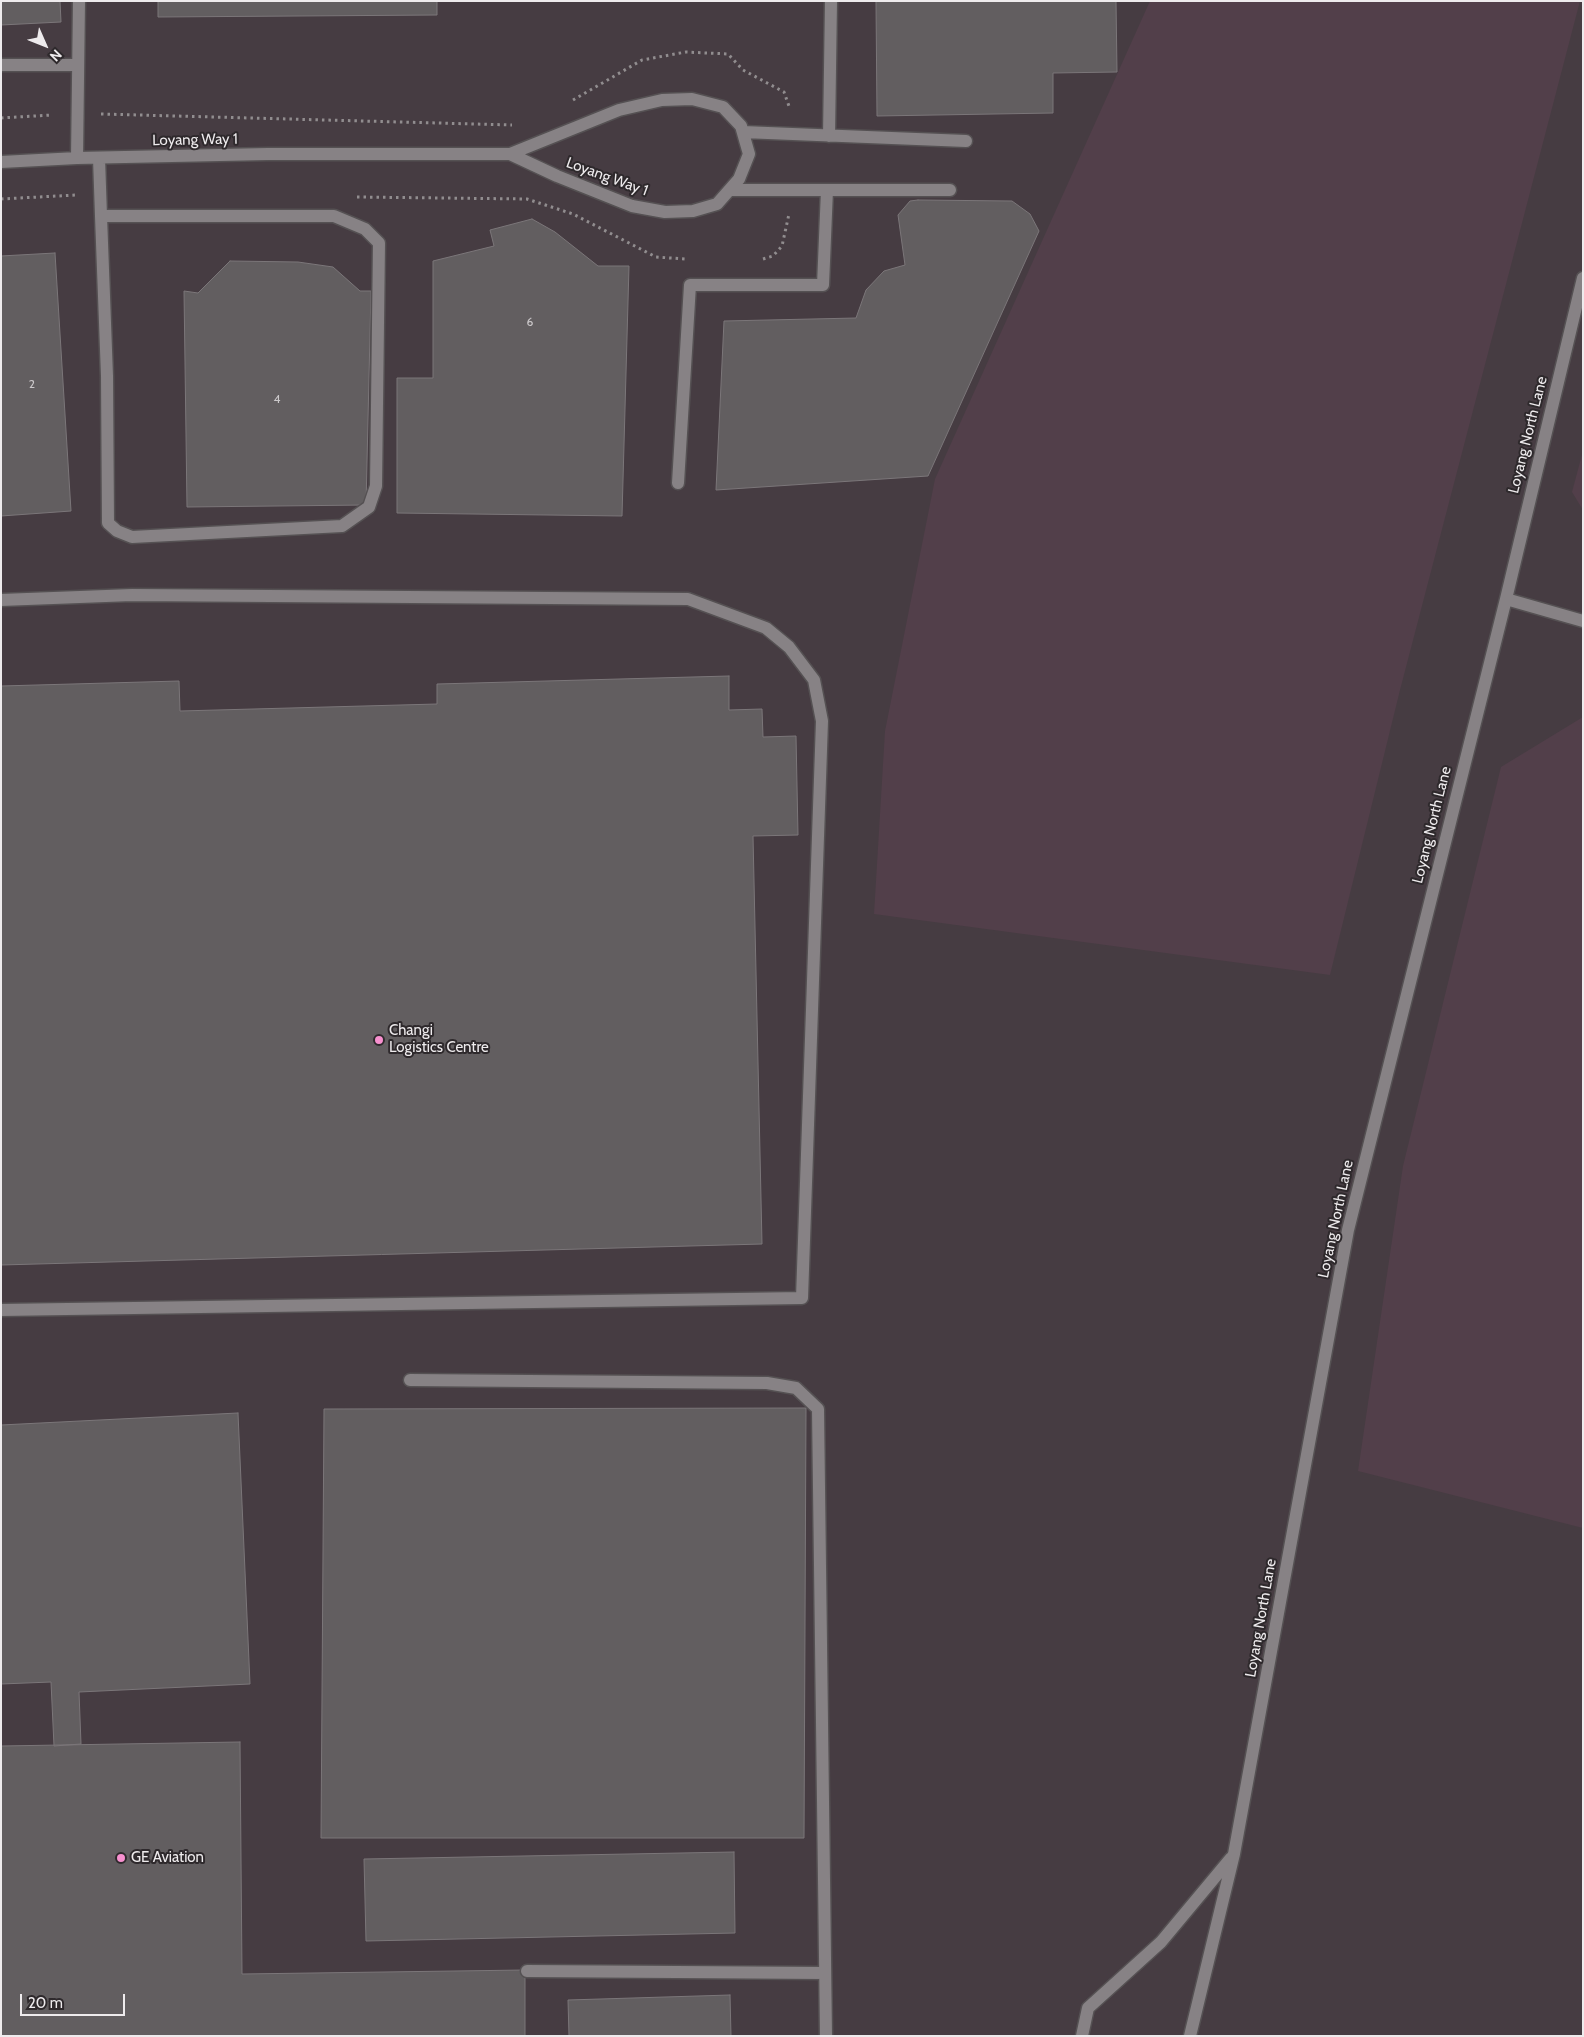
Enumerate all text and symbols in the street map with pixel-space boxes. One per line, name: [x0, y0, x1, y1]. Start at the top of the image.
north arrow: [20, 20, 70, 70]
text: N: [46, 46, 66, 65]
street label: Loyang Way 1: [152, 130, 238, 150]
street label: Loyang Way 1: [564, 154, 650, 200]
house number: 6: [527, 315, 533, 329]
street label: Loyang North Lane: [1505, 375, 1551, 495]
house number: 2: [29, 377, 35, 391]
house number: 4: [274, 392, 280, 406]
street label: Loyang North Lane: [1409, 765, 1455, 885]
place label: Changi Logistics Centre: [389, 1022, 489, 1057]
marker: Changi Logistics Centre: [373, 1034, 385, 1046]
street label: Loyang North Lane: [1315, 1158, 1357, 1280]
street label: Loyang North Lane: [1242, 1557, 1280, 1679]
place label: GE Aviation: [131, 1849, 204, 1867]
marker: GE Aviation: [115, 1852, 127, 1864]
scale bar: [22, 1984, 128, 2016]
text: 20 m: [28, 1994, 63, 2012]

